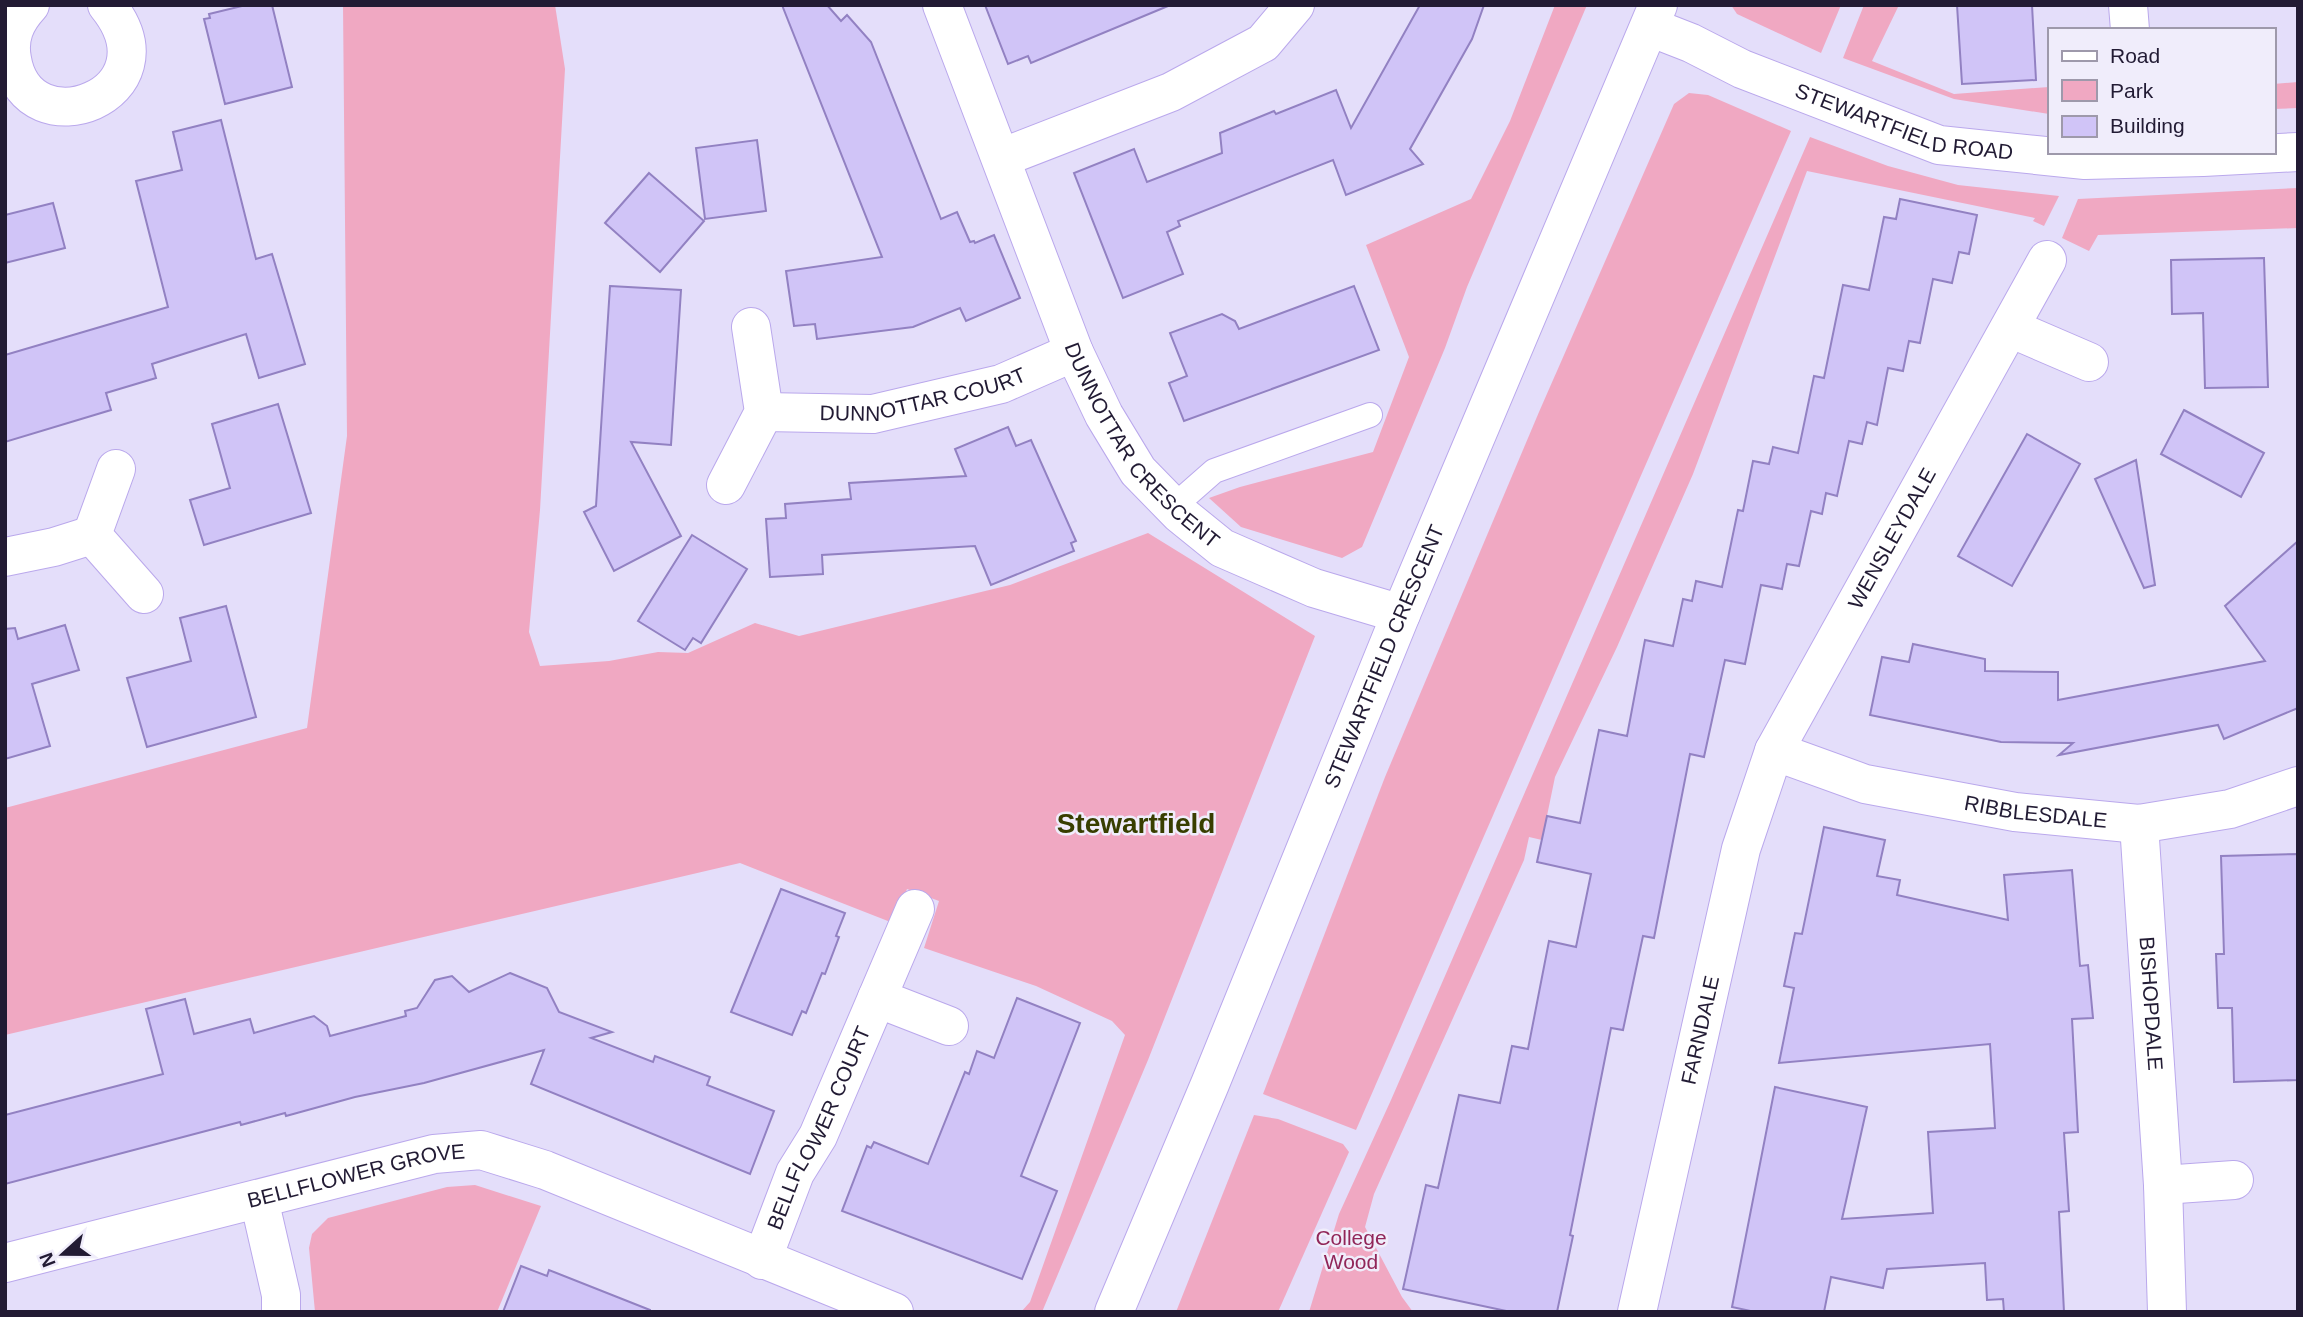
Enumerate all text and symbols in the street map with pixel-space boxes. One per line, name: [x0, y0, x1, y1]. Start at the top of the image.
legend: [2048, 28, 2275, 154]
text: Road: [2110, 44, 2160, 67]
street label: STEWARTFIELD ROAD: [1792, 79, 2014, 164]
text: Park: [2110, 79, 2154, 102]
text: Building: [2110, 114, 2185, 137]
street label: DUNNOTTAR CRESCENT: [1060, 339, 1224, 552]
street label: DUNNOTTAR COURT: [820, 363, 1029, 425]
street label: WENSLEYDALE: [1843, 464, 1940, 613]
street label: STEWARTFIELD CRESCENT: [1319, 521, 1448, 791]
street label: RIBBLESDALE: [1963, 791, 2108, 832]
district label: Stewartfield: [1057, 808, 1215, 839]
street label: BISHOPDALE: [2136, 936, 2167, 1071]
street label: FARNDALE: [1676, 973, 1723, 1087]
street label: BELLFLOWER COURT: [763, 1023, 875, 1233]
street label: BELLFLOWER GROVE: [245, 1139, 466, 1212]
north arrow: [28, 1219, 98, 1289]
park label: College Wood: [1315, 1226, 1387, 1273]
text: N: [35, 1250, 60, 1270]

